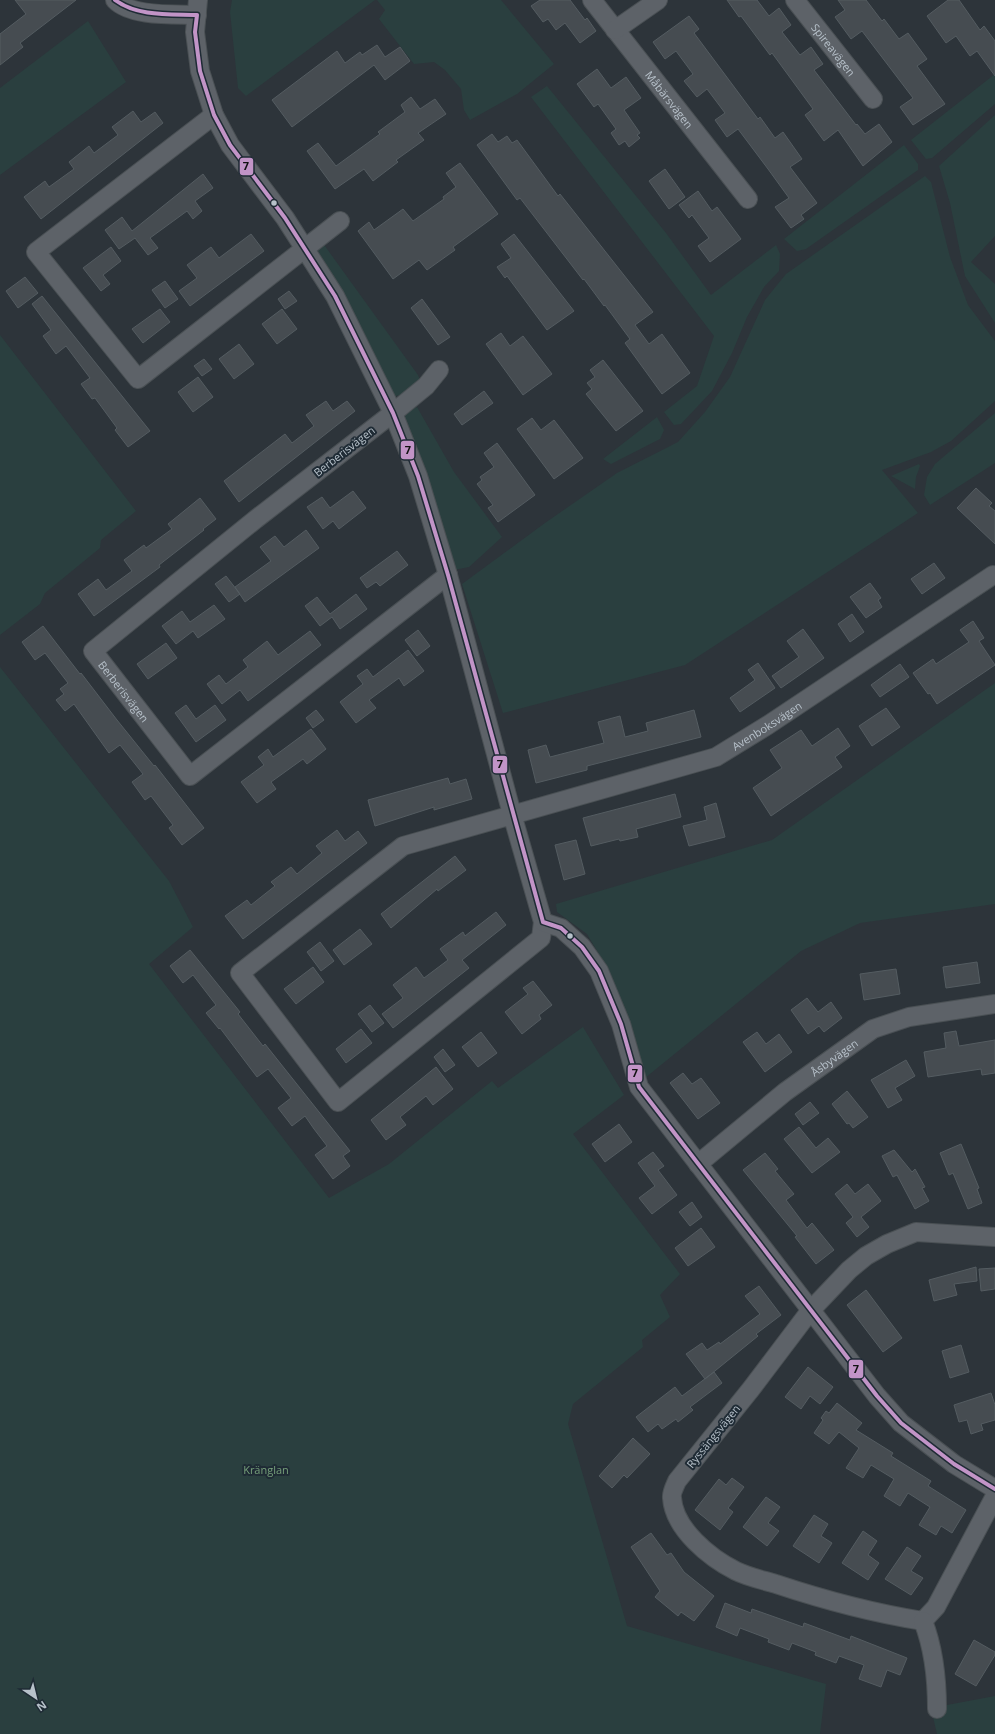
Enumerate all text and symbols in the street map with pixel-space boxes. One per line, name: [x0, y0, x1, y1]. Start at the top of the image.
street label: Spireavägen: [809, 20, 859, 79]
street label: Måbärsvägen: [642, 67, 697, 131]
line badge: 7: [239, 157, 254, 176]
text: 7: [243, 158, 249, 173]
unlabelled marker: [269, 198, 279, 208]
street label: Berberisvägen: [310, 422, 378, 480]
line badge: 7: [400, 440, 415, 460]
text: 7: [405, 442, 411, 457]
street label: Berberisvägen: [96, 657, 153, 725]
street label: Avenboksvägen: [729, 697, 804, 753]
line badge: 7: [492, 755, 508, 774]
text: 7: [497, 756, 503, 771]
unlabelled marker: [565, 931, 575, 941]
street label: Åsbyvägen: [807, 1035, 861, 1079]
line badge: 7: [627, 1064, 643, 1083]
text: 7: [632, 1065, 638, 1080]
line badge: 7: [848, 1359, 864, 1379]
text: 7: [853, 1361, 859, 1376]
street label: Ryssängsvägen: [683, 1401, 743, 1471]
park label: Kränglan: [243, 1462, 289, 1477]
north arrow: [16, 1678, 56, 1718]
text: N: [34, 1698, 50, 1715]

